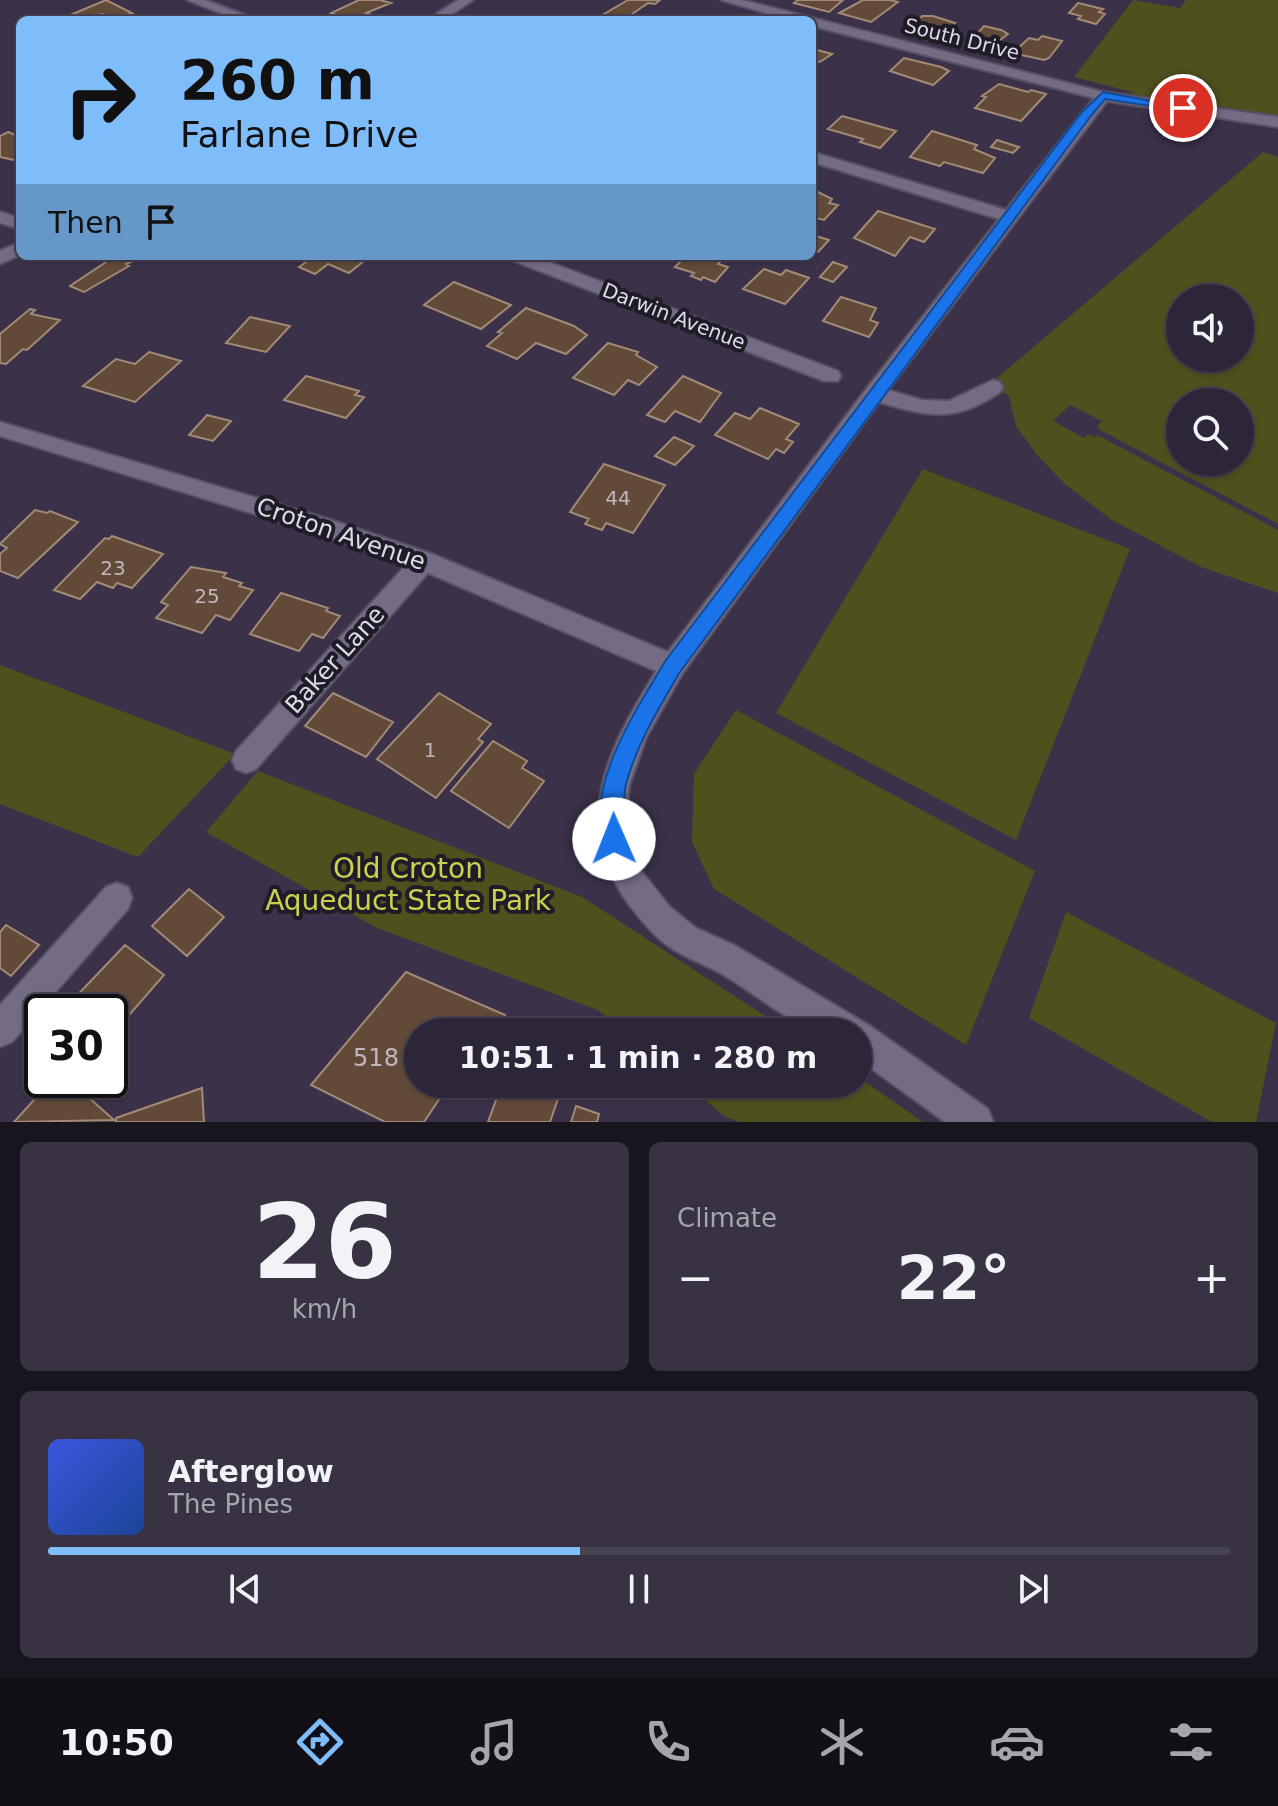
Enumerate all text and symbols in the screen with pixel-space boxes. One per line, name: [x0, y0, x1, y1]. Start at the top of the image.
street label: South Drive: [902, 13, 1022, 65]
text: 260 m: [180, 47, 375, 112]
icon: right: [48, 48, 152, 152]
pin: [1149, 74, 1217, 142]
icon: arrive: [1161, 86, 1205, 130]
text: Farlane Drive: [180, 114, 419, 155]
icon: arrive: [139, 200, 183, 244]
text: Then: [48, 205, 123, 240]
street label: Darwin Avenue: [599, 278, 749, 354]
map controls: [1166, 284, 1254, 476]
button: sound: [1166, 284, 1254, 372]
button: search: [1166, 388, 1254, 476]
house number: 44: [605, 486, 631, 510]
street label: Croton Avenue: [253, 492, 429, 576]
house number: 23: [100, 556, 126, 580]
house number: 25: [194, 584, 220, 608]
street label: Baker Lane: [280, 601, 390, 719]
house number: 1: [424, 738, 436, 762]
position arrow: [572, 797, 656, 881]
park label: Old Croton Aqueduct State Park: [265, 852, 552, 917]
speed limit sign: 30: [24, 994, 128, 1098]
text: 10:51 · 1 min · 280 m: [459, 1040, 817, 1075]
house number: 518: [353, 1044, 399, 1072]
text: 26: [252, 1181, 397, 1303]
text: Climate: [677, 1203, 777, 1233]
text: 22°: [897, 1243, 1010, 1313]
text: −: [677, 1252, 714, 1303]
text: +: [1193, 1252, 1230, 1303]
text: km/h: [292, 1294, 357, 1324]
text: Afterglow: [168, 1454, 334, 1489]
text: The Pines: [168, 1489, 293, 1519]
icon: previous: [223, 1567, 267, 1611]
icon: pause: [617, 1567, 661, 1611]
icon: next: [1011, 1567, 1055, 1611]
icon: directions: [292, 1714, 348, 1770]
icon: music: [466, 1714, 522, 1770]
icon: phone: [640, 1714, 696, 1770]
icon: climate: [814, 1714, 870, 1770]
icon: car: [989, 1714, 1045, 1770]
icon: filters: [1163, 1714, 1219, 1770]
text: 10:50: [59, 1722, 174, 1763]

